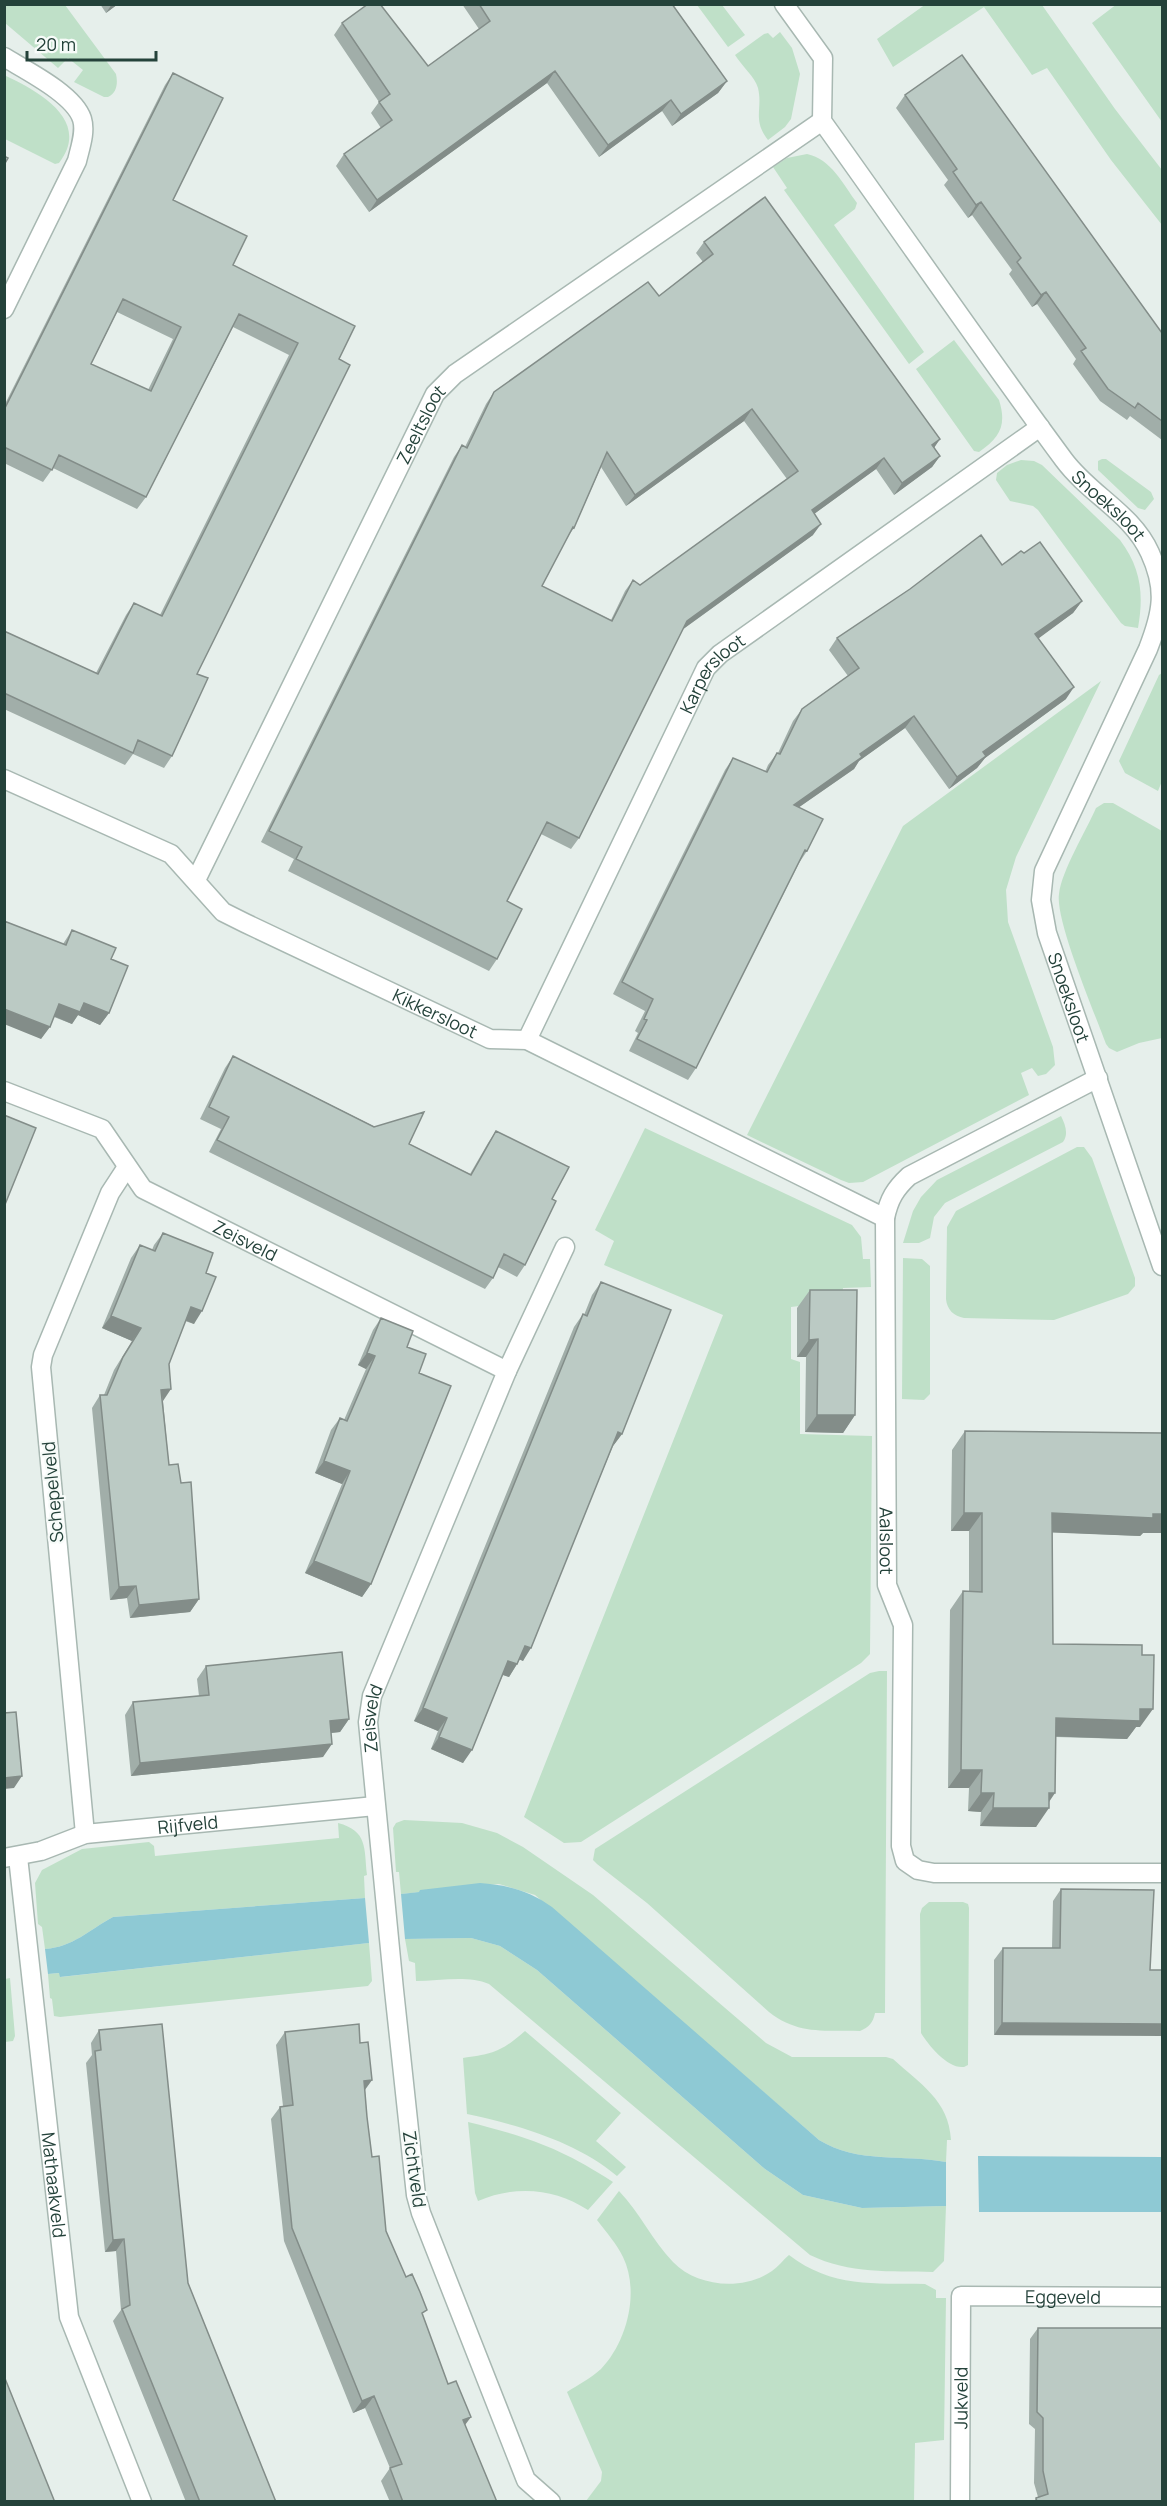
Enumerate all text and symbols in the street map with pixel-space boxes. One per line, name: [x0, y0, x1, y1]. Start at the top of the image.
scale bar: [27, 24, 156, 62]
text: 20 m: [36, 32, 76, 56]
street label: Zeeltsloot: [390, 379, 450, 468]
street label: Snoeksloot: [1066, 464, 1152, 545]
street label: Karpersloot: [674, 628, 750, 718]
street label: Snoeksloot: [1043, 949, 1096, 1046]
street label: Kikkersloot: [389, 983, 482, 1043]
street label: Zeisveld: [209, 1214, 281, 1266]
street label: Schepelveld: [36, 1440, 68, 1544]
street label: Aalsloot: [875, 1507, 899, 1575]
street label: Zeisveld: [356, 1680, 388, 1754]
street label: Rijfveld: [156, 1809, 219, 1839]
street label: Zichtveld: [398, 2129, 432, 2209]
street label: Mathaakveld: [37, 2131, 72, 2239]
street label: Eggeveld: [1025, 2284, 1101, 2309]
street label: Jukveld: [948, 2367, 973, 2429]

